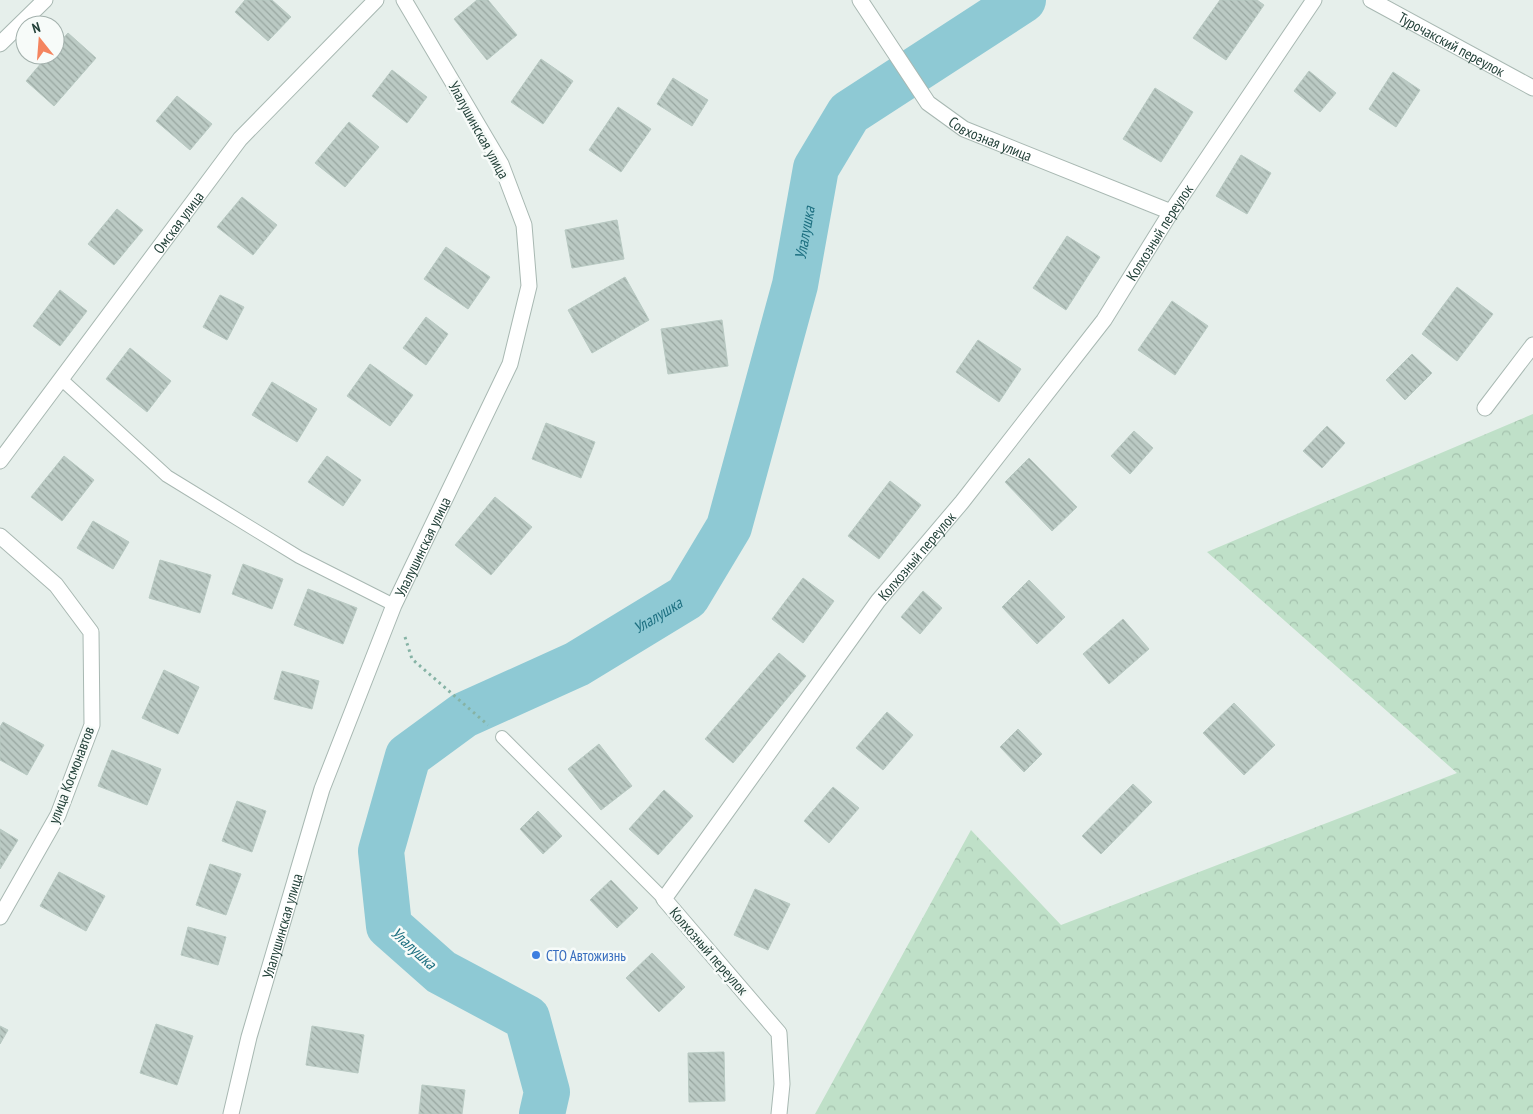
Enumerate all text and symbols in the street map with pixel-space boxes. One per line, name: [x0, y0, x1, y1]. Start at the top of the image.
street label: Турочакский переулок: [1395, 7, 1508, 81]
north arrow: [15, 15, 65, 65]
text: N: [30, 18, 42, 37]
street label: Улалушинская улица: [444, 78, 514, 182]
street label: Совхозная улица: [945, 112, 1035, 165]
street label: Колхозный переулок: [1121, 180, 1197, 284]
street label: Омская улица: [149, 187, 208, 257]
water label: Улалушка: [790, 203, 819, 261]
street label: Улалушинская улица: [390, 494, 454, 600]
street label: Колхозный переулок: [873, 507, 959, 604]
water label: Улалушка: [629, 592, 687, 637]
street label: улица Космонавтов: [44, 724, 98, 826]
street label: Улалушинская улица: [257, 871, 306, 980]
street label: Колхозный переулок: [666, 903, 752, 999]
water label: Улалушка: [387, 923, 442, 974]
place label: СТО Автожизнь: [546, 946, 626, 965]
marker: СТО Автожизнь: [530, 949, 542, 961]

